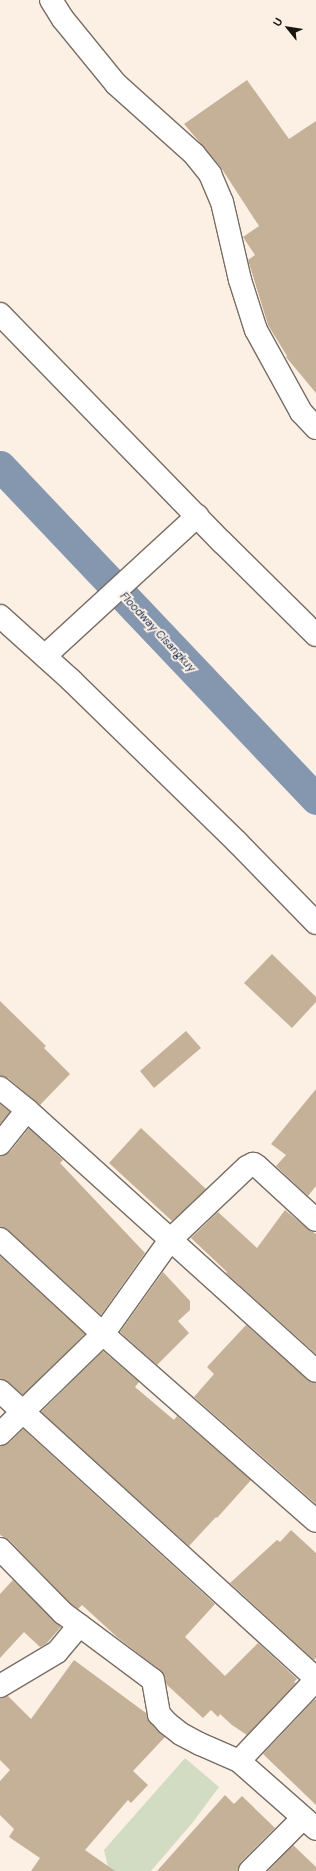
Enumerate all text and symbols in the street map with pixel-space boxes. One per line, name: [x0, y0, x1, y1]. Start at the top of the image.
north arrow: [268, 8, 308, 48]
text: U: [270, 15, 286, 29]
water label: Floodway Cisangkuy: [118, 589, 198, 675]

